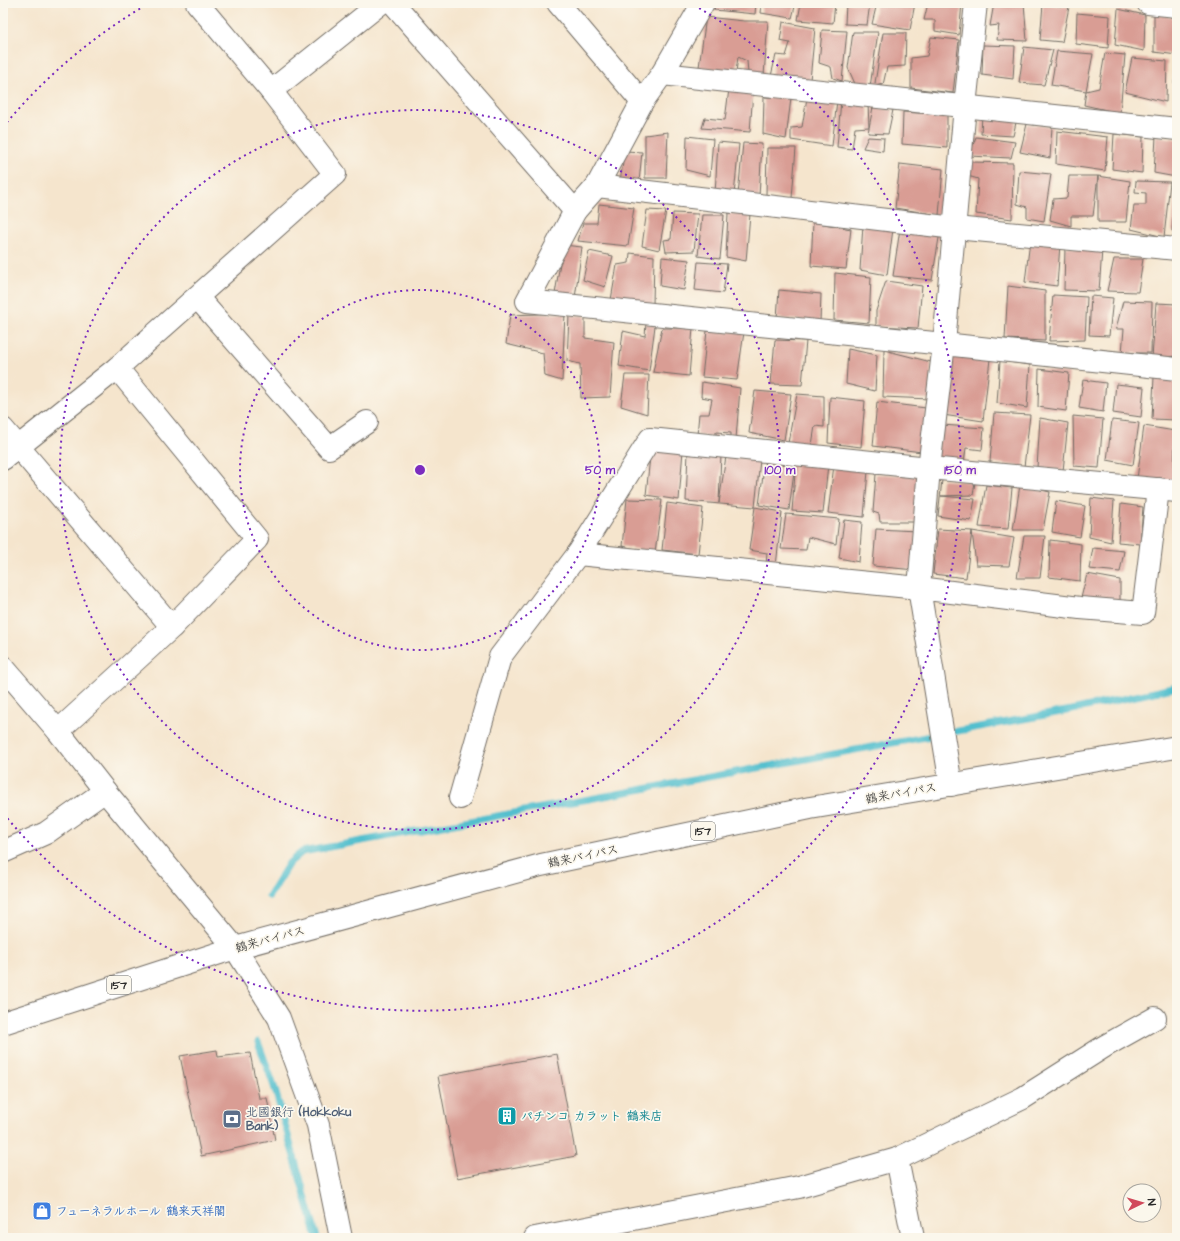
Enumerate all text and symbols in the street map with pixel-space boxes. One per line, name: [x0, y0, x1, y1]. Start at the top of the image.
text: 50 m: [585, 462, 616, 479]
text: 100 m: [765, 462, 796, 479]
text: 150 m: [944, 462, 977, 479]
centre of rings: [413, 463, 427, 477]
street label: 鶴来バイパス: [864, 779, 938, 808]
road number: 157: [691, 822, 715, 840]
street label: 鶴来バイパス: [546, 841, 620, 872]
street label: 鶴来バイパス: [233, 922, 307, 957]
road number: 157: [107, 976, 131, 994]
place label: 北國銀行 (Hokkoku Bank): [246, 1104, 351, 1135]
building icon: パチンコ カラット 鶴来店: [496, 1105, 518, 1127]
bank icon: 北國銀行 (Hokkoku Bank): [221, 1108, 243, 1130]
place label: パチンコ カラット 鶴来店: [521, 1108, 663, 1125]
north arrow: [1122, 1183, 1162, 1223]
text: N: [1144, 1198, 1159, 1206]
shop icon: フューネラルホール 鶴来天祥閣: [31, 1200, 53, 1222]
place label: フューネラルホール 鶴来天祥閣: [56, 1203, 226, 1220]

